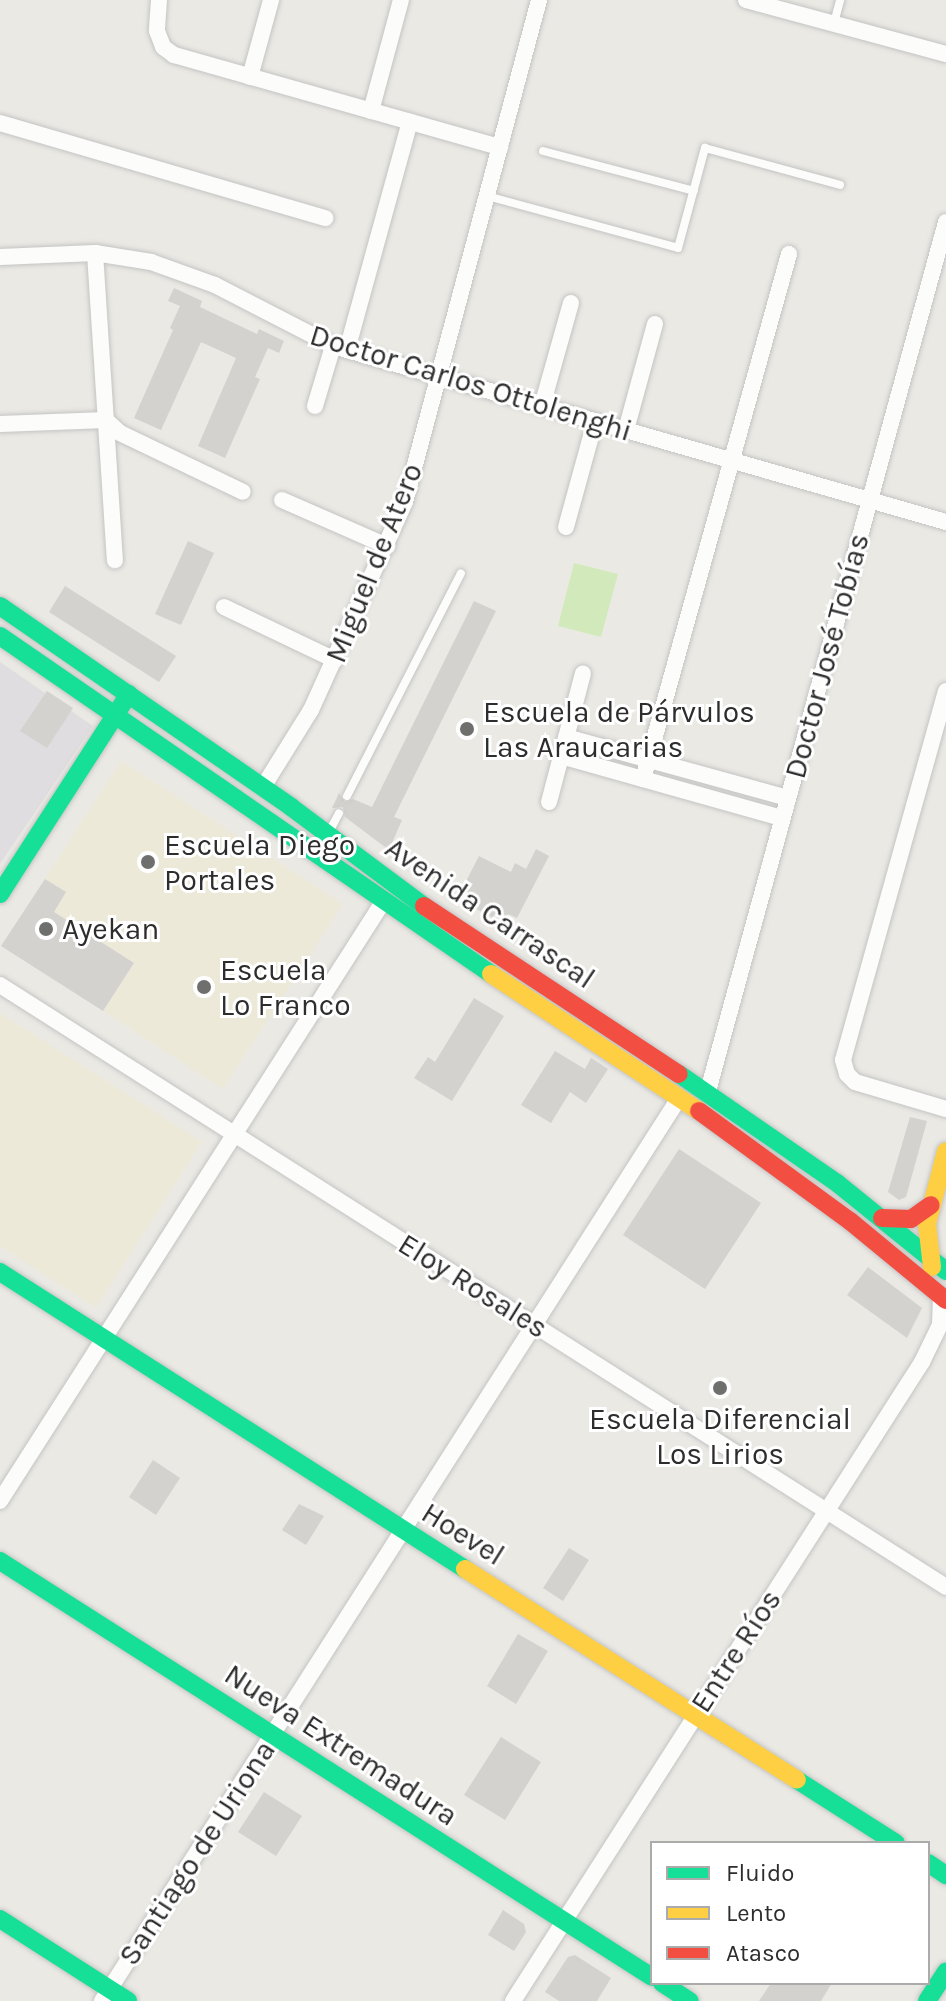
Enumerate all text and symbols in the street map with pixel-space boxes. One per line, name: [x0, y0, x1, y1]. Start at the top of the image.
street label: Doctor Carlos Ottolenghi: [306, 317, 636, 449]
street label: Miguel de Atero: [318, 458, 430, 668]
street label: Doctor José Tobías: [777, 530, 877, 782]
place label: Escuela de Párvulos Las Araucarias: [483, 694, 755, 764]
marker: Escuela de Párvulos Las Araucarias: [458, 720, 476, 738]
place label: Escuela Diego Portales: [164, 827, 355, 898]
street label: Avenida Carrascal: [378, 830, 602, 996]
marker: Escuela Diego Portales: [139, 853, 157, 871]
place label: Ayekan: [62, 911, 159, 947]
marker: Ayekan: [37, 920, 55, 938]
place label: Escuela Lo Franco: [220, 952, 351, 1022]
marker: Escuela Lo Franco: [195, 978, 213, 996]
street label: Eloy Rosales: [392, 1226, 554, 1346]
marker: Escuela Diferencial Los Lirios: [711, 1379, 729, 1397]
place label: Escuela Diferencial Los Lirios: [589, 1401, 851, 1472]
street label: Hoevel: [415, 1495, 511, 1573]
street label: Entre Ríos: [683, 1583, 789, 1719]
street label: Nueva Extremadura: [218, 1656, 464, 1834]
street label: Santiago de Uriona: [111, 1734, 283, 1972]
legend: [650, 1841, 930, 1985]
text: Fluido: [726, 1859, 794, 1887]
text: Lento: [726, 1899, 786, 1927]
text: Atasco: [726, 1939, 800, 1967]

